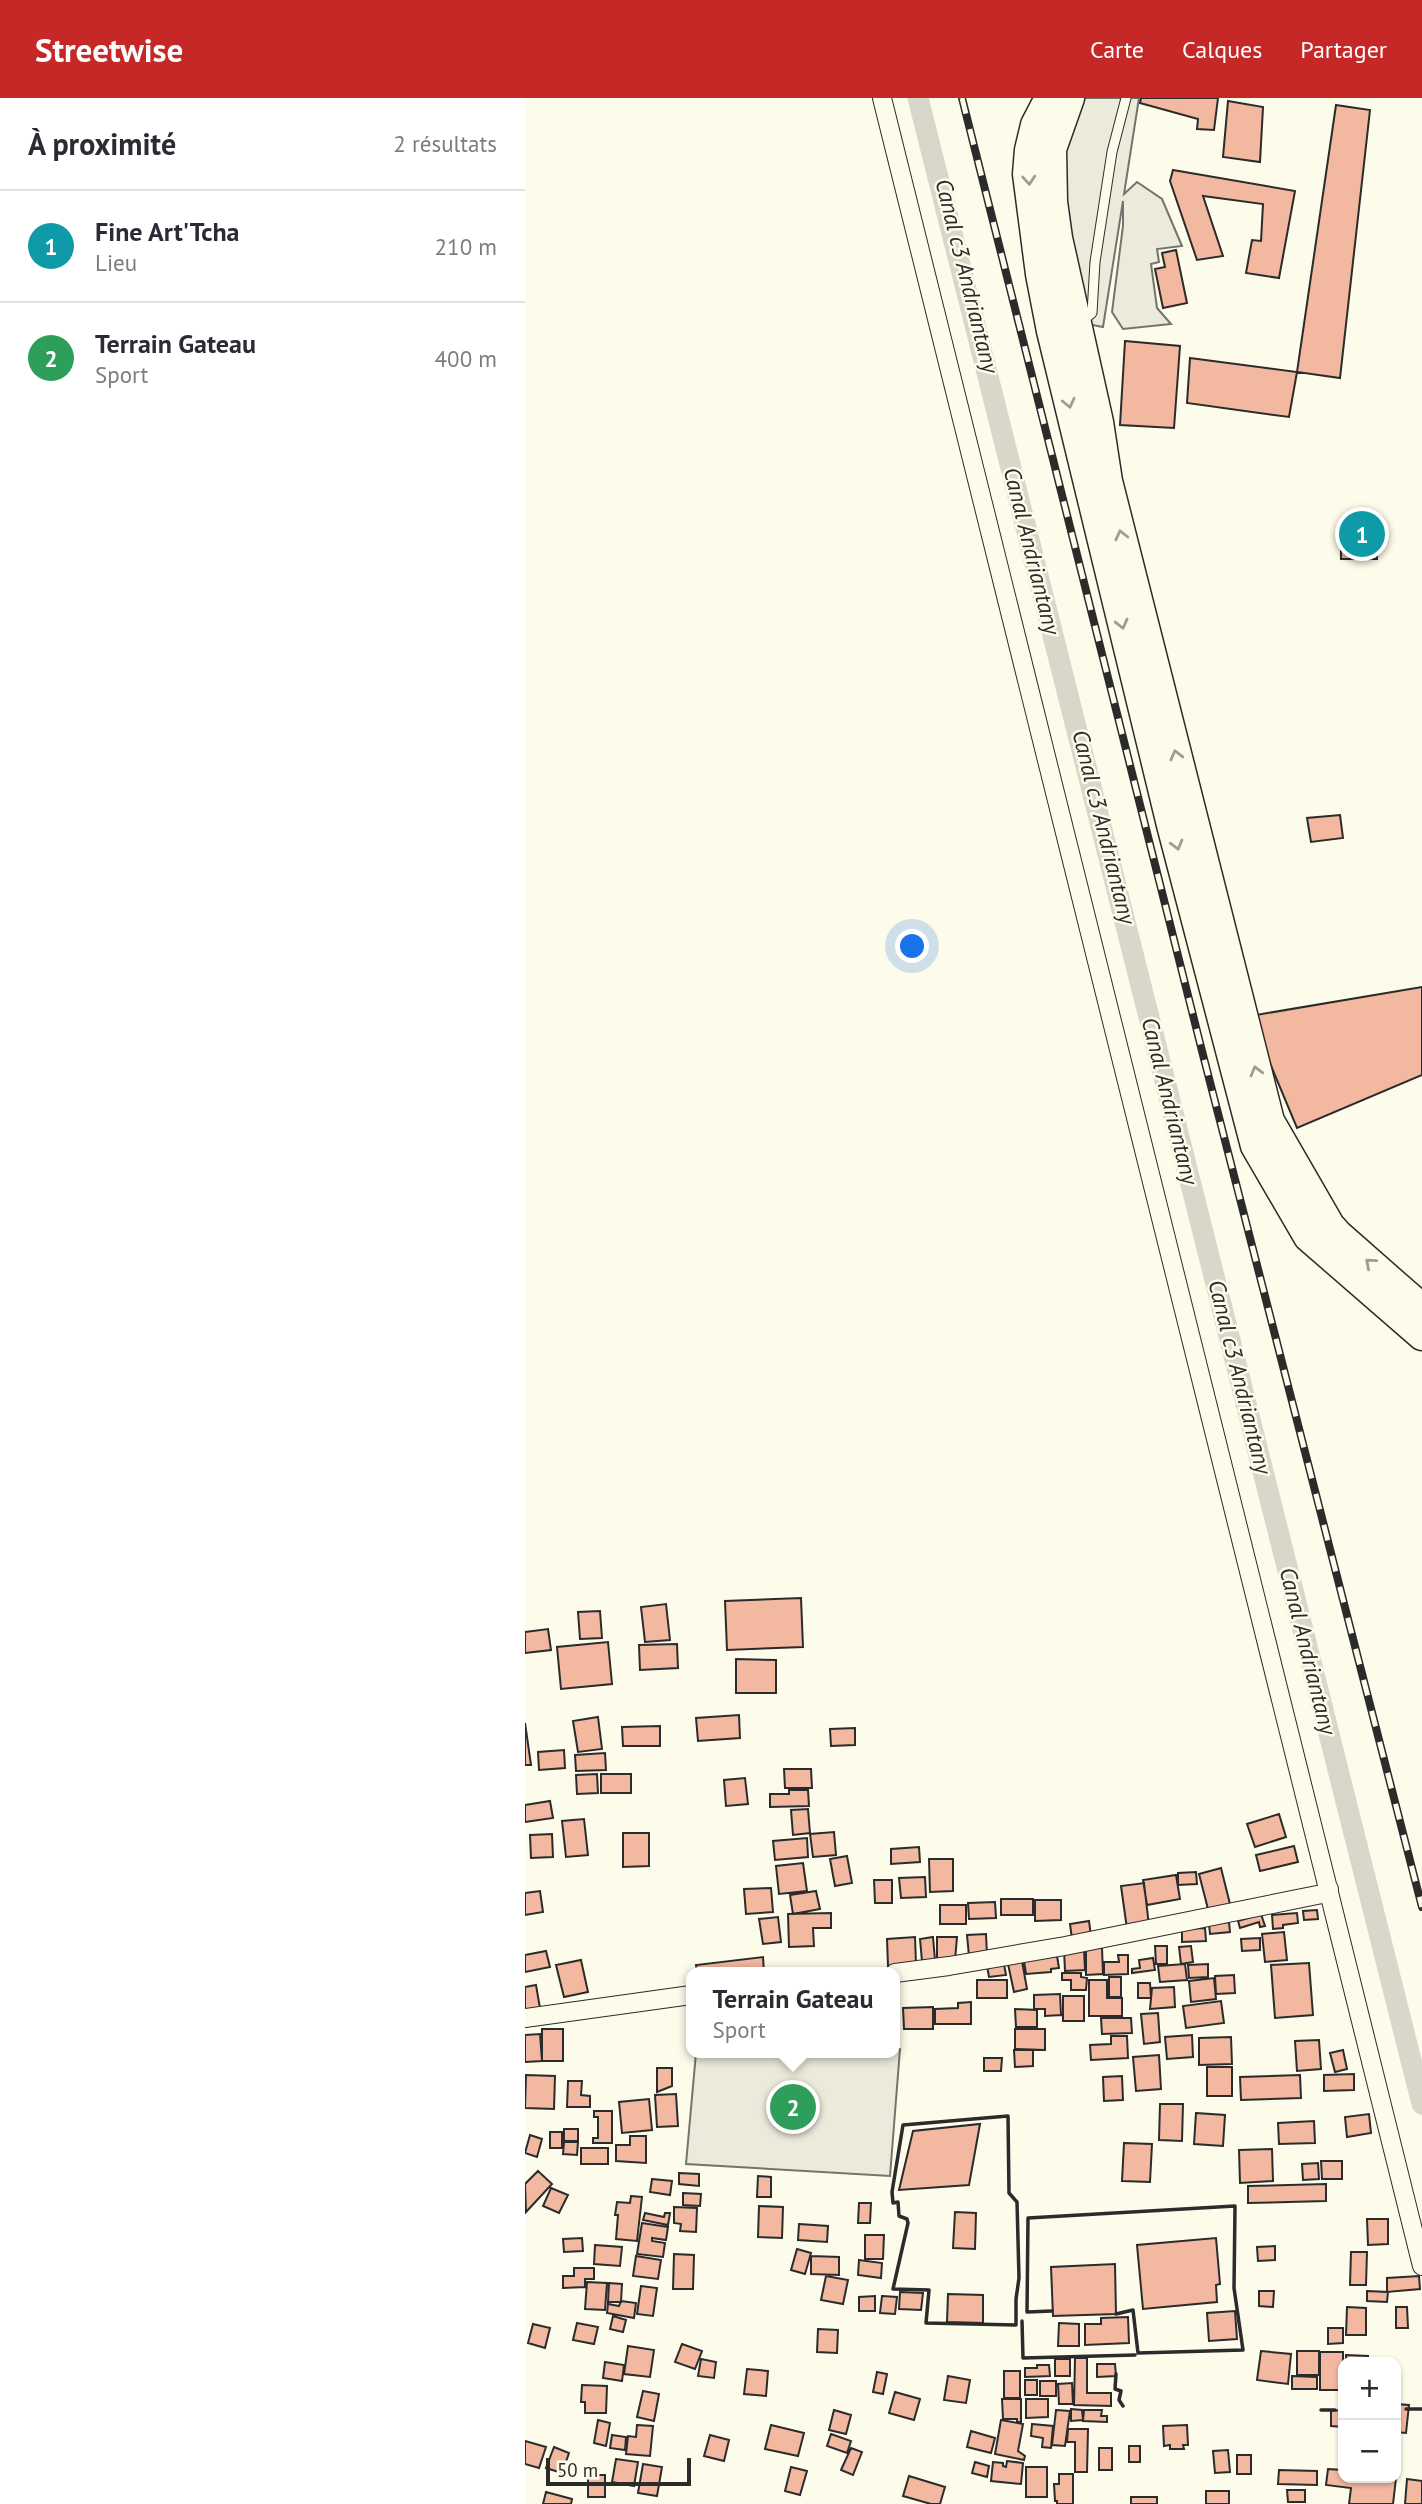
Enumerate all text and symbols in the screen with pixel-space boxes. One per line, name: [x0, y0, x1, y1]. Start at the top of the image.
text: Streetwise: [35, 28, 183, 71]
text: Carte: [1090, 34, 1144, 65]
text: Calques: [1182, 34, 1262, 65]
text: Partager: [1300, 34, 1387, 65]
text: À proximité: [28, 124, 176, 163]
text: 2 résultats: [393, 129, 497, 158]
one-way arrow: [1021, 175, 1036, 186]
water label: Canal c3 Andriantany: [929, 176, 1006, 378]
text: Fine Art'Tcha: [95, 215, 239, 248]
text: 1: [44, 232, 58, 261]
text: 210 m: [435, 232, 497, 261]
text: Lieu: [95, 248, 137, 277]
text: Terrain Gateau: [95, 327, 256, 360]
text: 2: [44, 344, 58, 373]
text: 400 m: [435, 344, 497, 373]
text: Sport: [95, 360, 148, 389]
one-way arrow: [1061, 397, 1075, 409]
water label: Canal Andriantany: [998, 464, 1068, 639]
pin: 1: [1339, 508, 1385, 560]
one-way arrow: [1115, 529, 1129, 541]
one-way arrow: [1114, 618, 1128, 630]
water label: Canal c3 Andriantany: [1066, 727, 1143, 929]
one-way arrow: [1170, 750, 1184, 762]
one-way arrow: [1169, 839, 1183, 851]
your location: [895, 929, 929, 963]
water label: Canal Andriantany: [1136, 1014, 1206, 1189]
one-way arrow: [1250, 1065, 1265, 1077]
one-way arrow: [1366, 1259, 1379, 1271]
water label: Canal c3 Andriantany: [1202, 1277, 1279, 1479]
water label: Canal Andriantany: [1274, 1564, 1344, 1739]
popup: [686, 1967, 900, 2058]
text: Terrain Gateau: [713, 1982, 873, 2015]
text: Sport: [713, 2015, 766, 2044]
pin: 2: [770, 2081, 816, 2133]
map controls: [1338, 2357, 1401, 2483]
button: +: [1338, 2357, 1401, 2420]
button: −: [1338, 2420, 1401, 2483]
scale bar: [546, 2455, 691, 2487]
text: 50 m: [557, 2458, 598, 2482]

